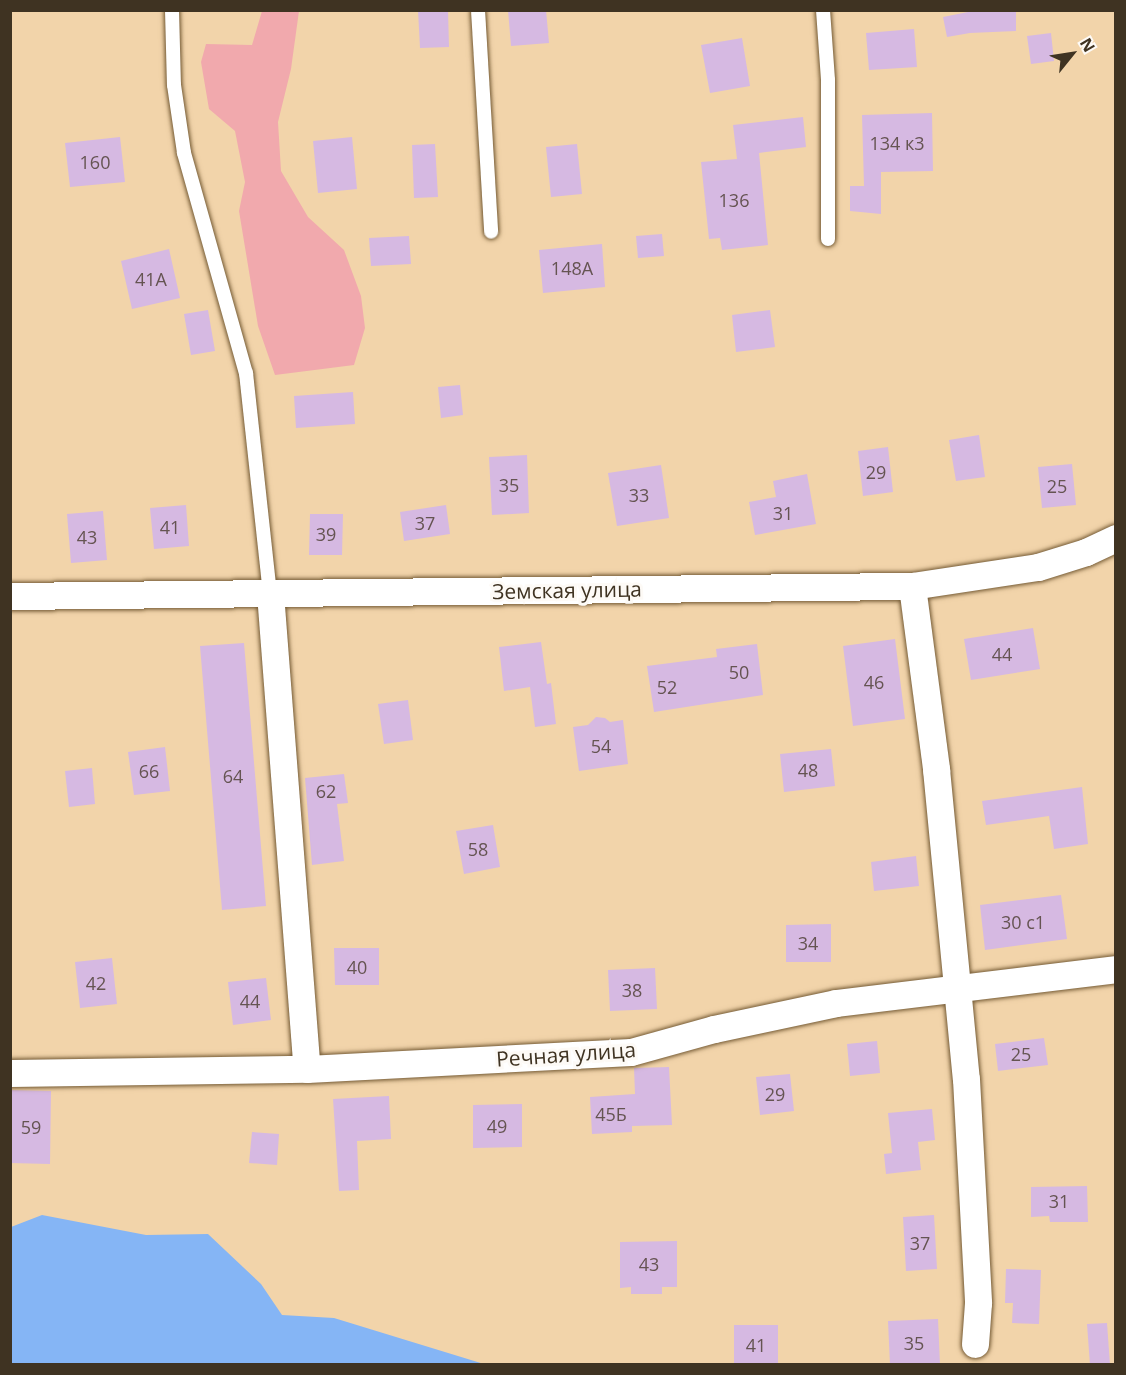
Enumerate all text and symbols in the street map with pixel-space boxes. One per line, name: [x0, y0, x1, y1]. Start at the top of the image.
north arrow: [1042, 24, 1102, 84]
text: N: [1075, 34, 1100, 56]
house number: 134 к3: [869, 132, 925, 154]
house number: 160: [80, 151, 110, 173]
house number: 136: [719, 189, 749, 211]
house number: 148А: [551, 257, 593, 279]
house number: 41А: [135, 268, 167, 290]
house number: 29: [866, 461, 886, 483]
house number: 35: [499, 474, 519, 496]
house number: 25: [1047, 475, 1067, 497]
house number: 33: [629, 484, 649, 506]
house number: 31: [773, 502, 793, 524]
house number: 37: [415, 512, 435, 534]
house number: 41: [160, 516, 180, 538]
house number: 39: [316, 523, 336, 545]
house number: 43: [77, 526, 97, 548]
street label: Земская улица: [492, 576, 642, 604]
house number: 44: [992, 643, 1012, 665]
house number: 50: [729, 661, 749, 683]
house number: 46: [864, 671, 884, 693]
house number: 52: [657, 676, 677, 698]
house number: 54: [591, 735, 611, 757]
house number: 48: [798, 759, 818, 781]
house number: 66: [139, 760, 159, 782]
house number: 64: [223, 765, 243, 787]
house number: 62: [316, 780, 336, 802]
house number: 58: [468, 838, 488, 860]
house number: 30 с1: [1001, 911, 1045, 933]
house number: 34: [798, 932, 818, 954]
house number: 40: [347, 956, 367, 978]
house number: 42: [86, 972, 106, 994]
house number: 38: [622, 979, 642, 1001]
house number: 44: [240, 990, 260, 1012]
street label: Речная улица: [495, 1037, 637, 1071]
house number: 25: [1011, 1043, 1031, 1065]
house number: 29: [765, 1083, 785, 1105]
house number: 45Б: [595, 1103, 627, 1125]
house number: 49: [487, 1115, 507, 1137]
house number: 59: [21, 1116, 41, 1138]
house number: 31: [1049, 1190, 1069, 1212]
house number: 37: [910, 1232, 930, 1254]
house number: 43: [639, 1253, 659, 1275]
house number: 35: [904, 1332, 924, 1354]
house number: 41: [746, 1334, 766, 1356]

